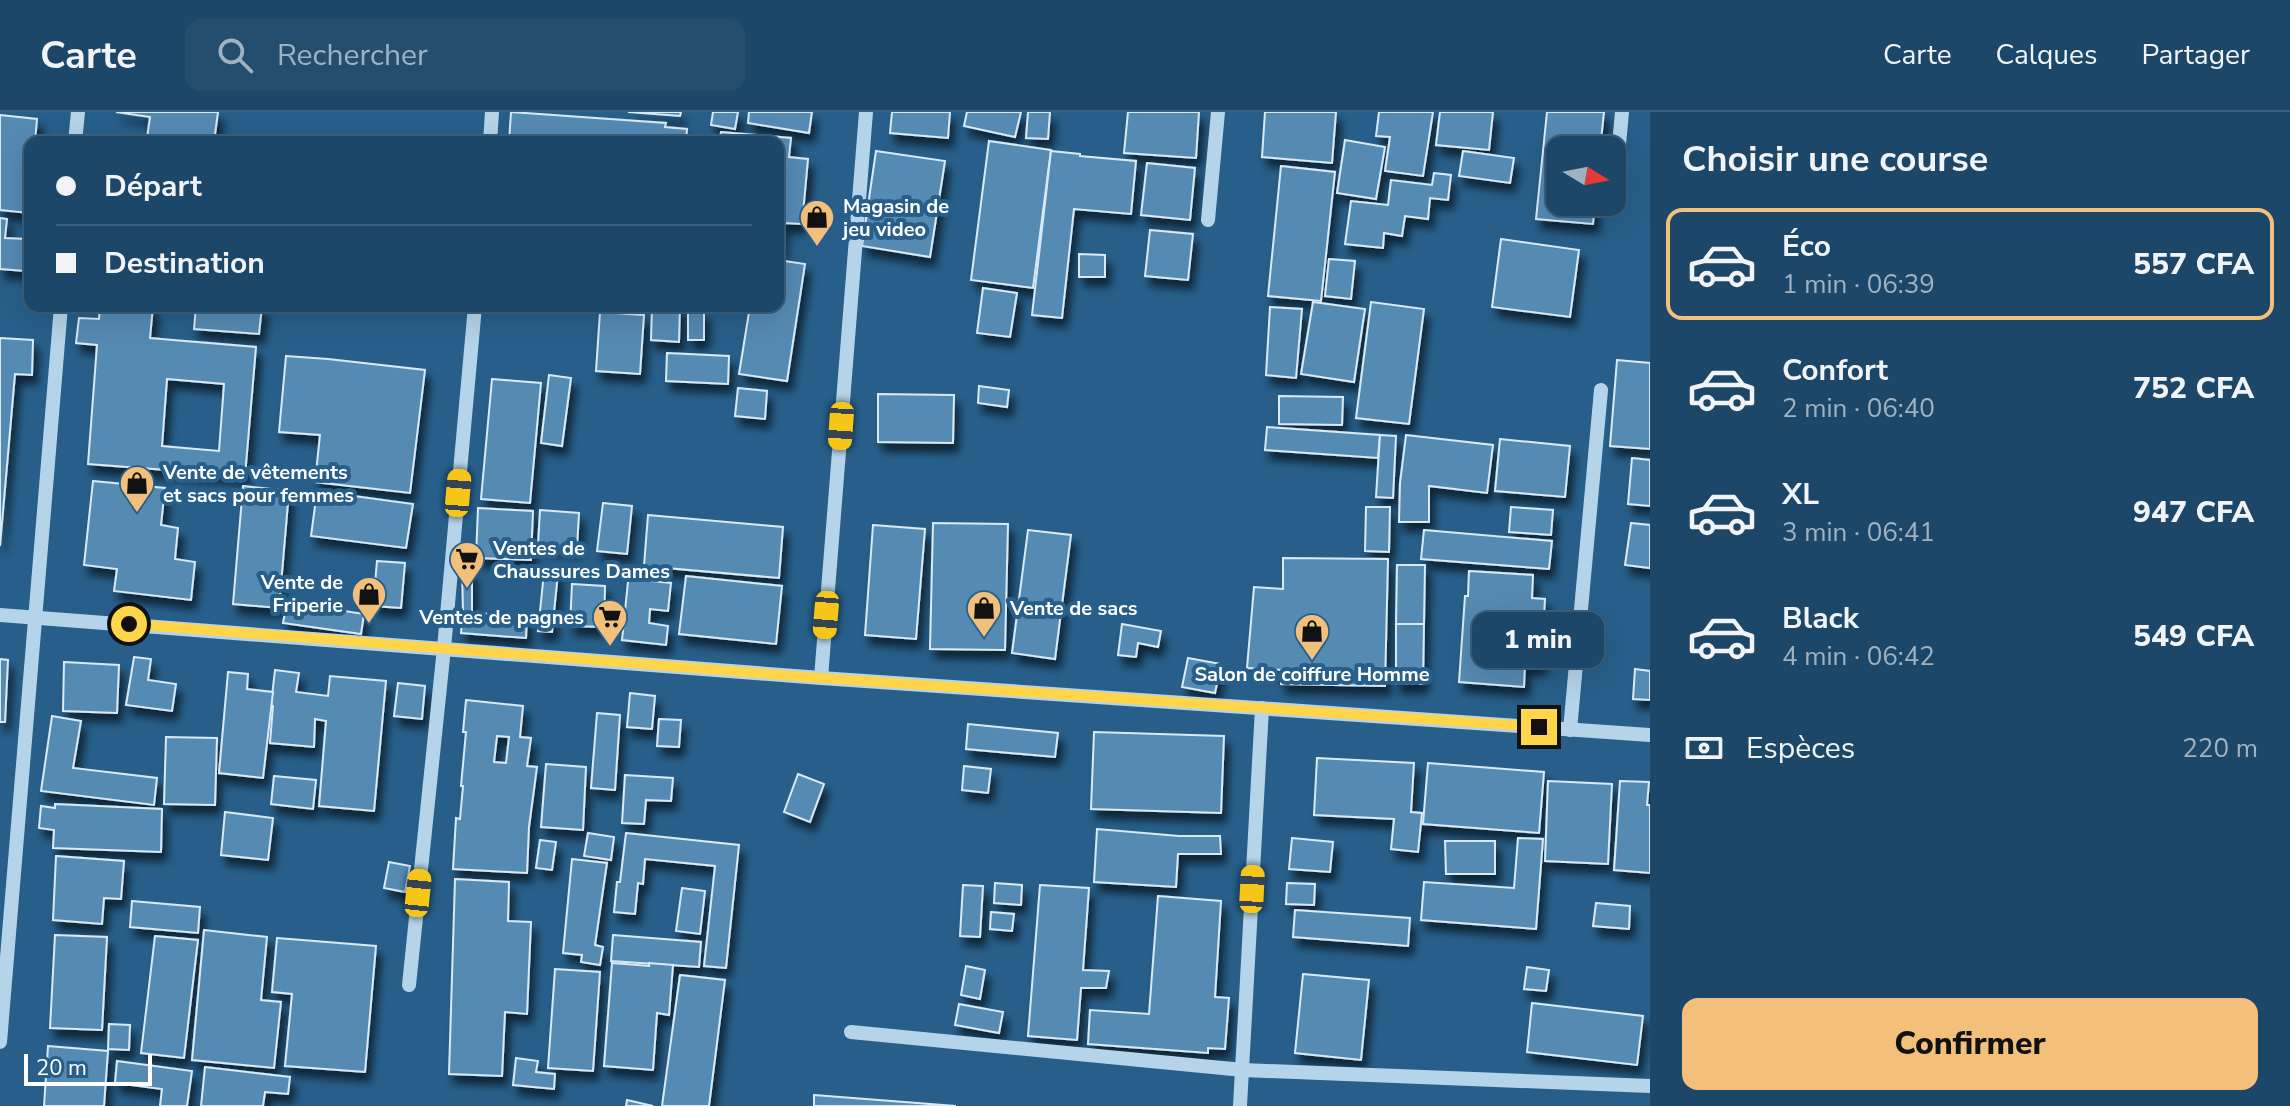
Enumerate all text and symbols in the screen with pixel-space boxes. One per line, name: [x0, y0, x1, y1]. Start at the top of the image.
search box: [185, 19, 745, 91]
text: Carte: [40, 30, 137, 81]
icon: search: [213, 33, 257, 77]
text: Rechercher: [277, 35, 428, 76]
text: Carte: [1883, 36, 1952, 74]
text: Calques: [1996, 36, 2097, 74]
text: Partager: [2141, 36, 2250, 74]
text: Choisir une course: [1682, 135, 1988, 184]
north arrow: [1546, 136, 1626, 216]
map controls: [1546, 136, 1626, 216]
text: Départ: [104, 166, 202, 207]
place label: Magasin de jeu video: [841, 193, 949, 243]
shop icon: Magasin de jeu video: [798, 198, 836, 248]
text: Éco: [1782, 226, 1831, 267]
icon: car: [1686, 228, 1758, 300]
text: Destination: [104, 243, 265, 284]
text: 557 CFA: [2133, 244, 2254, 285]
text: 1 min · 06:39: [1782, 267, 1935, 302]
text: Confort: [1782, 350, 1888, 391]
icon: car: [1686, 352, 1758, 424]
text: 752 CFA: [2133, 368, 2254, 409]
text: 2 min · 06:40: [1782, 391, 1935, 426]
car: [827, 401, 855, 451]
place label: Vente de vêtements et sacs pour femmes: [162, 459, 354, 509]
shop icon: Vente de vêtements et sacs pour femmes: [118, 464, 156, 514]
car: [444, 468, 472, 518]
text: XL: [1782, 474, 1819, 515]
icon: car: [1686, 476, 1758, 548]
text: 947 CFA: [2133, 492, 2254, 533]
text: 3 min · 06:41: [1782, 515, 1935, 550]
place label: Ventes de Chaussures Dames: [492, 535, 670, 585]
supermarket icon: Ventes de Chaussures Dames: [448, 540, 486, 590]
place label: Vente de Friperie: [260, 569, 343, 619]
shop icon: Vente de Friperie: [350, 575, 388, 625]
shop icon: Vente de sacs: [965, 589, 1003, 639]
car: [812, 590, 840, 640]
place label: Vente de sacs: [1009, 595, 1138, 622]
supermarket icon: Ventes de pagnes: [591, 598, 629, 648]
text: Black: [1782, 598, 1859, 639]
icon: car: [1686, 600, 1758, 672]
place label: Ventes de pagnes: [418, 604, 584, 631]
route start: [111, 606, 147, 642]
callout: 1 min: [1473, 611, 1605, 667]
shop icon: Salon de coiffure Homme: [1293, 612, 1331, 662]
text: 549 CFA: [2133, 616, 2254, 657]
text: 1 min: [1504, 622, 1572, 657]
text: 4 min · 06:42: [1782, 639, 1935, 674]
place label: Salon de coiffure Homme: [1194, 661, 1430, 688]
route end: [1521, 709, 1557, 745]
icon: cash: [1682, 726, 1726, 770]
text: Espèces: [1746, 728, 1855, 769]
text: 220 m: [2182, 731, 2258, 766]
car: [1239, 864, 1265, 914]
car: [404, 868, 432, 918]
button: Confirmer: [1682, 998, 2258, 1090]
scale bar: [24, 1050, 152, 1086]
text: 20 m: [36, 1053, 87, 1083]

